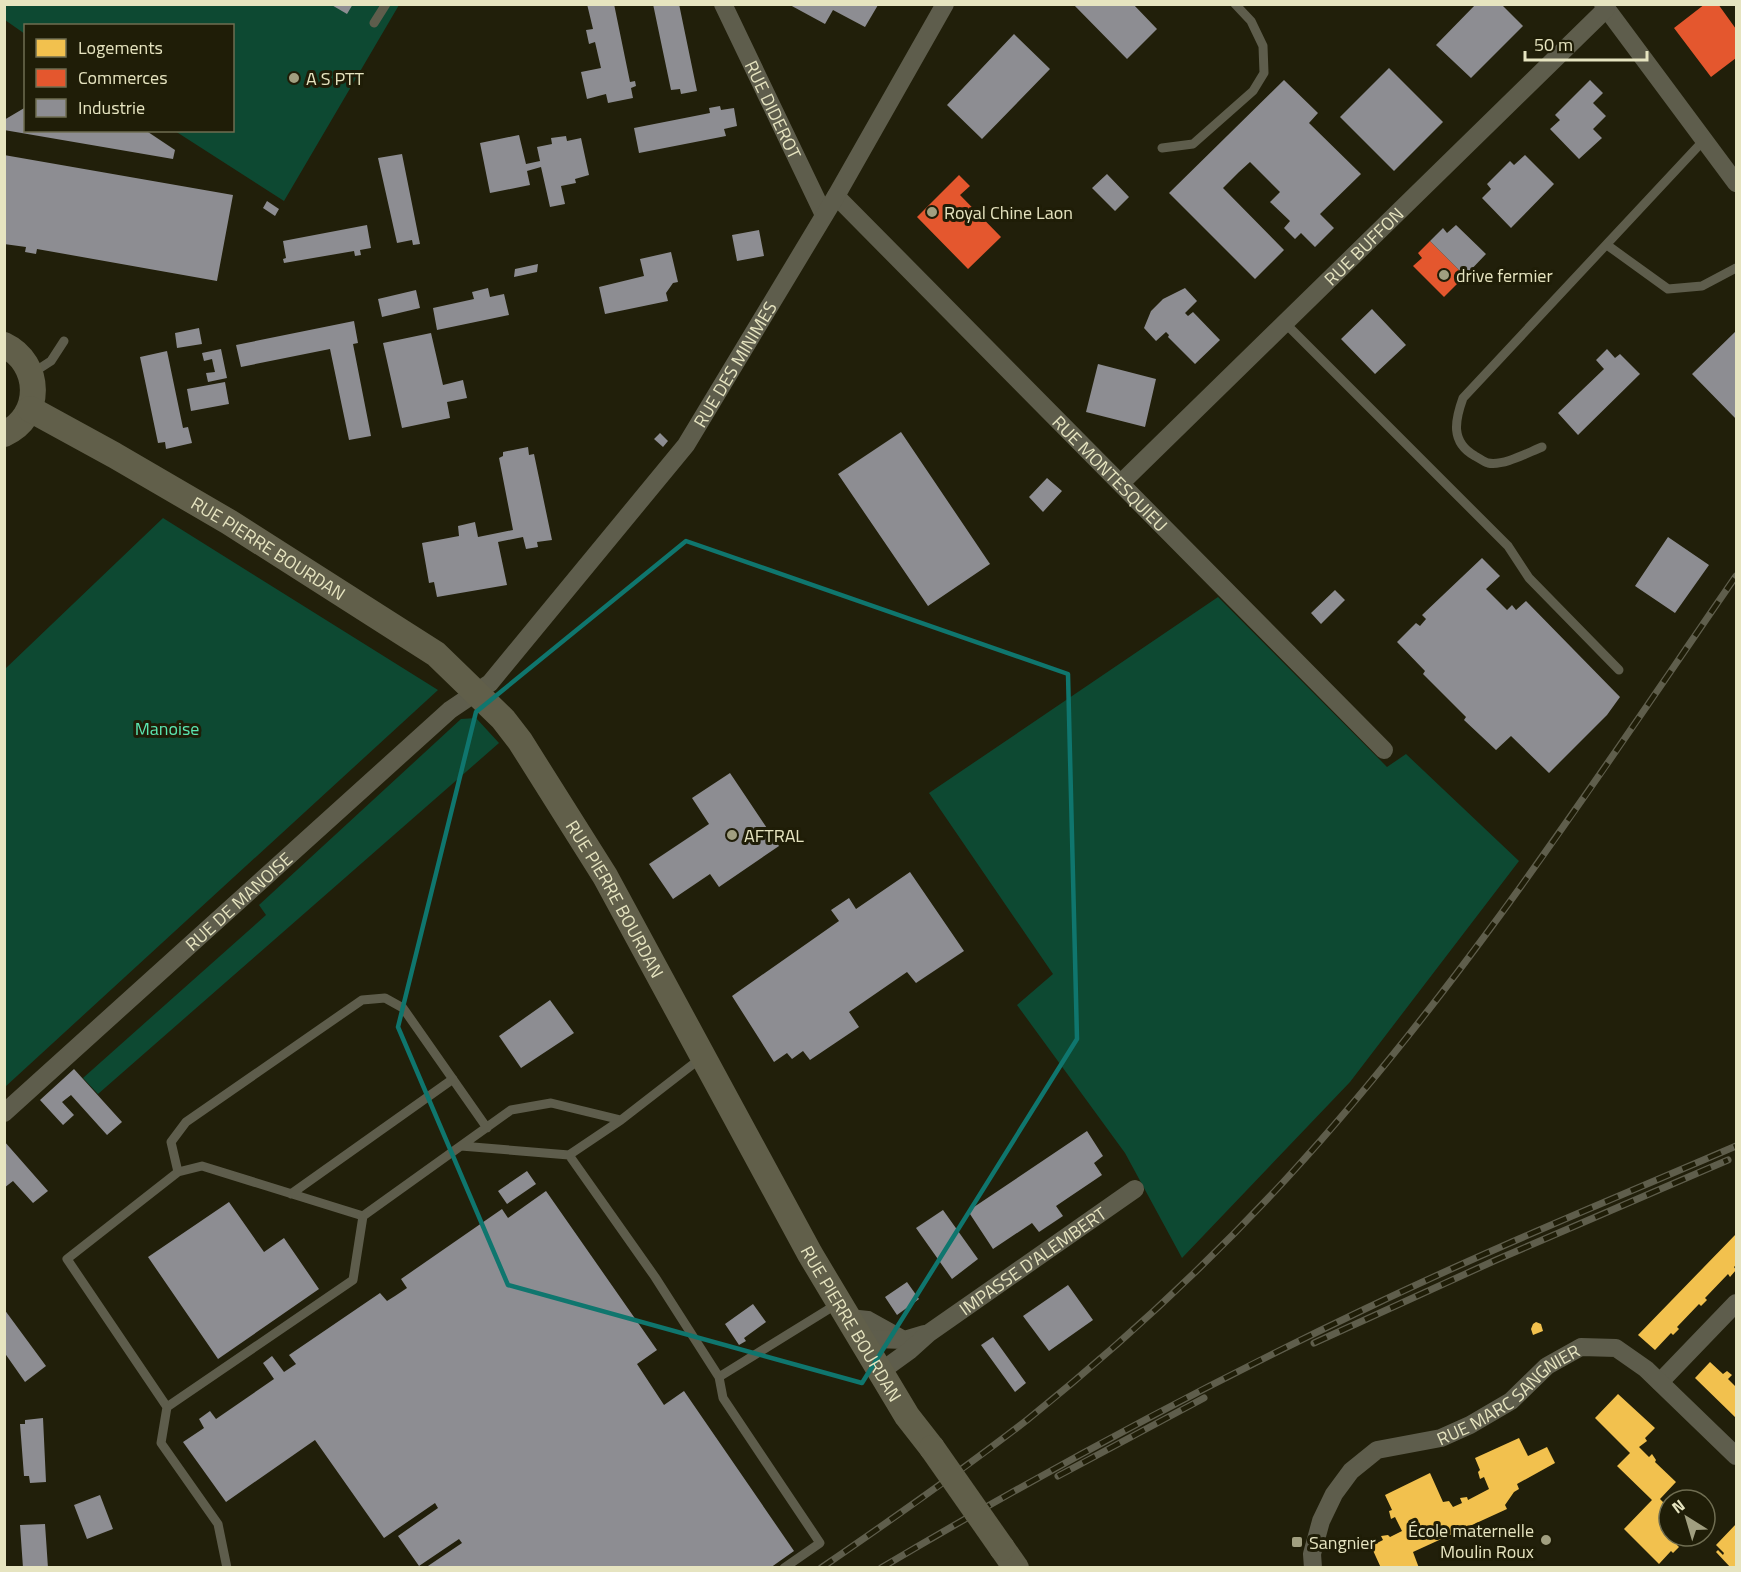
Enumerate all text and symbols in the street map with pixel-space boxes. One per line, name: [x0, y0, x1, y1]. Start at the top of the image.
legend: [24, 24, 234, 132]
scale bar: [1525, 24, 1646, 62]
text: 50 m: [1534, 31, 1573, 58]
text: Logements: [78, 34, 163, 61]
street label: RUE DIDEROT: [738, 56, 809, 164]
text: Commerces: [78, 64, 168, 91]
place label: A S PTT: [306, 65, 365, 92]
marker: A S PTT: [287, 71, 301, 85]
text: Industrie: [78, 94, 145, 121]
place label: Royal Chine Laon: [944, 199, 1073, 226]
street label: RUE BUFFON: [1317, 201, 1409, 291]
marker: Royal Chine Laon: [925, 205, 939, 219]
place label: drive fermier: [1456, 262, 1553, 289]
marker: drive fermier: [1437, 268, 1451, 282]
street label: RUE DES MINIMES: [686, 296, 783, 432]
street label: RUE MONTESQUIEU: [1046, 409, 1174, 538]
street label: RUE PIERRE BOURDAN: [186, 489, 351, 607]
park label: Manoise: [135, 715, 199, 742]
street label: RUE PIERRE BOURDAN: [560, 815, 671, 983]
place label: AFTRAL: [744, 822, 804, 849]
marker: AFTRAL: [725, 828, 739, 842]
street label: RUE DE MANOISE: [179, 845, 298, 957]
street label: IMPASSE D'ALEMBERT: [953, 1199, 1112, 1322]
street label: RUE PIERRE BOURDAN: [794, 1241, 909, 1407]
street label: RUE MARC SANGNIER: [1432, 1337, 1585, 1452]
north arrow: [1657, 1488, 1717, 1548]
text: N: [1666, 1493, 1690, 1519]
place label: École maternelle Moulin Roux: [1408, 1517, 1534, 1565]
place label: Sangnier: [1309, 1529, 1376, 1556]
marker: École maternelle Moulin Roux: [1539, 1533, 1553, 1547]
marker: Sangnier: [1290, 1535, 1304, 1549]

